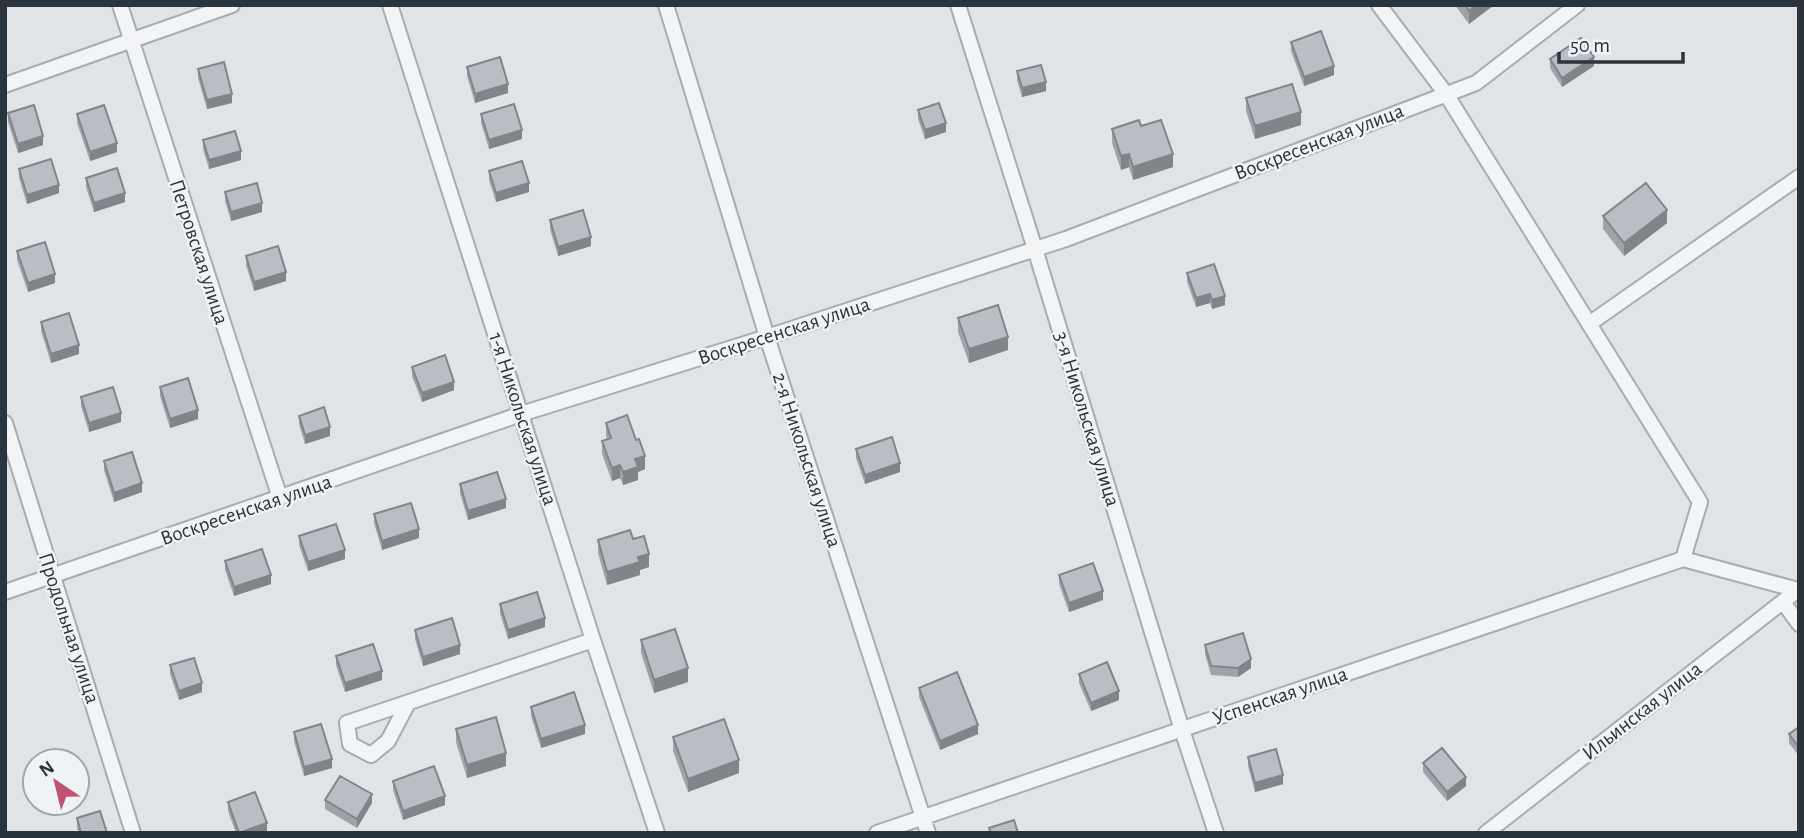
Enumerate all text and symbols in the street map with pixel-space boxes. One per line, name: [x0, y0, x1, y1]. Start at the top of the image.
scale bar: [1559, 21, 1683, 65]
text: 50 m: [1570, 35, 1610, 56]
street label: Воскресенская улица: [1231, 100, 1407, 184]
street label: Петровская улица: [166, 177, 232, 328]
street label: Воскресенская улица: [695, 293, 873, 369]
street label: 3-я Никольская улица: [1050, 329, 1124, 509]
street label: 1-я Никольская улица: [485, 330, 561, 508]
street label: 2-я Никольская улица: [769, 370, 845, 550]
street label: Воскресенская улица: [158, 471, 335, 549]
street label: Продольная улица: [35, 550, 103, 706]
street label: Ильинская улица: [1578, 658, 1706, 764]
street label: Успенская улица: [1210, 663, 1351, 729]
north arrow: [21, 747, 91, 817]
text: N: [36, 758, 58, 781]

